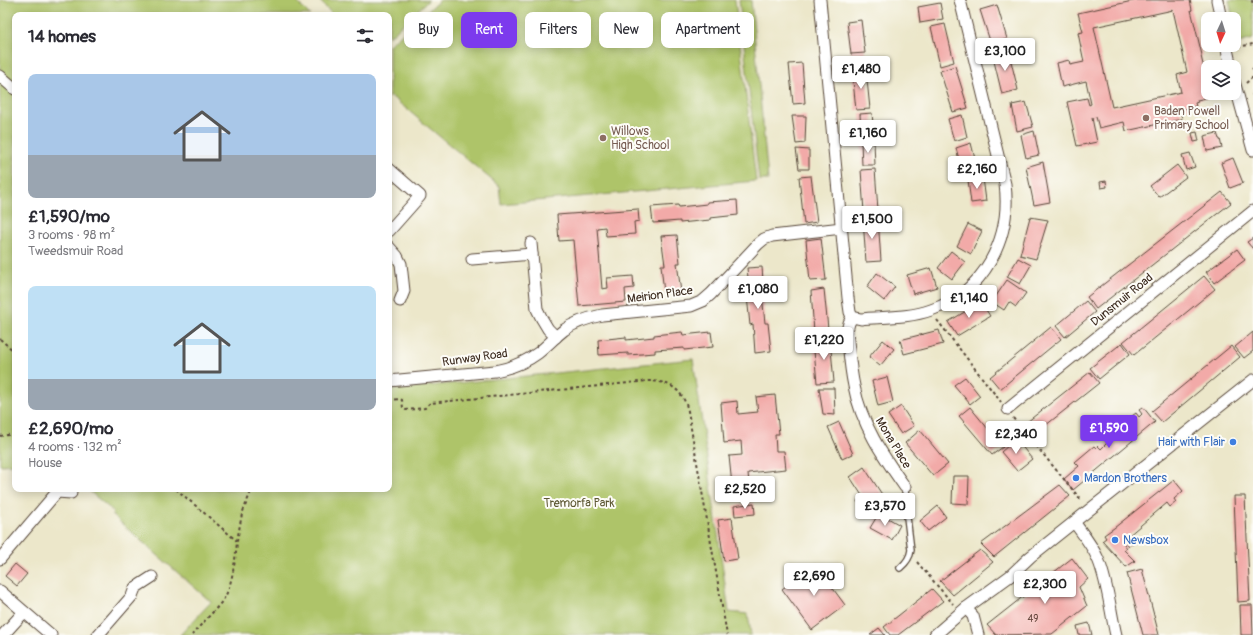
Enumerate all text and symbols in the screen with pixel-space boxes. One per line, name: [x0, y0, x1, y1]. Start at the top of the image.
chip: Buy: [404, 12, 453, 48]
chip: Rent: [461, 12, 517, 48]
chip: Filters: [525, 12, 591, 48]
chip: New: [599, 12, 653, 48]
chip: Apartment: [661, 12, 754, 48]
north arrow: [1201, 12, 1241, 52]
map controls: [1201, 12, 1241, 100]
icon: filters: [354, 25, 376, 47]
text: 14 homes: [28, 26, 96, 47]
pin: £3,100: [972, 38, 1038, 72]
text: £3,100: [984, 43, 1026, 59]
pin: £1,480: [828, 56, 894, 90]
button: layers: [1201, 60, 1241, 100]
text: £1,480: [841, 61, 881, 77]
icon: home: [166, 100, 238, 172]
place label: Baden Powell Primary School: [1154, 104, 1229, 133]
marker: Baden Powell Primary School: [1141, 113, 1151, 123]
pin: £1,160: [835, 120, 901, 154]
place label: Willows High School: [611, 124, 670, 153]
text: £1,160: [849, 125, 887, 141]
marker: Willows High School: [598, 133, 608, 143]
pin: £2,160: [944, 156, 1010, 190]
text: £2,160: [957, 161, 997, 177]
text: £1,590/mo: [28, 206, 110, 227]
pin: £1,500: [839, 206, 905, 240]
text: £1,500: [851, 211, 893, 227]
text: 3 rooms · 98 m²: [28, 227, 115, 243]
text: Tweedsmuir Road: [28, 243, 123, 259]
street label: Dunsmuir Road: [1088, 270, 1156, 330]
pin: £1,080: [725, 276, 791, 310]
text: £1,080: [737, 281, 779, 297]
street label: Meirion Place: [626, 283, 694, 307]
pin: £1,140: [936, 285, 1002, 319]
text: £1,140: [950, 290, 988, 306]
icon: home: [166, 312, 238, 384]
pin: £1,220: [791, 327, 857, 361]
text: £1,220: [804, 332, 844, 348]
street label: Runway Road: [441, 346, 509, 370]
street label: Mona Place: [872, 415, 914, 471]
pin: £1,590: [1076, 415, 1142, 449]
text: £2,690/mo: [28, 418, 113, 439]
text: £1,590: [1089, 420, 1129, 436]
pin: £2,340: [983, 421, 1049, 455]
text: £2,340: [995, 426, 1037, 442]
place label: Hair with Flair: [1157, 435, 1226, 450]
marker: Hair with Flair: [1228, 437, 1238, 447]
text: 4 rooms · 132 m²: [28, 439, 122, 455]
text: House: [28, 455, 62, 471]
place label: Mardon Brothers: [1084, 471, 1168, 486]
marker: Mardon Brothers: [1071, 473, 1081, 483]
pin: £2,520: [712, 476, 778, 510]
text: £2,520: [724, 481, 766, 497]
pin: £3,570: [852, 493, 918, 527]
park label: Tremorfa Park: [543, 496, 615, 511]
text: £3,570: [864, 498, 906, 514]
place label: Newsbox: [1123, 533, 1169, 548]
marker: Newsbox: [1110, 535, 1120, 545]
pin: £2,690: [781, 563, 847, 597]
text: £2,690: [793, 568, 835, 584]
pin: £2,300: [1012, 571, 1078, 605]
text: £2,300: [1023, 576, 1067, 592]
house number: 49: [1028, 613, 1038, 625]

